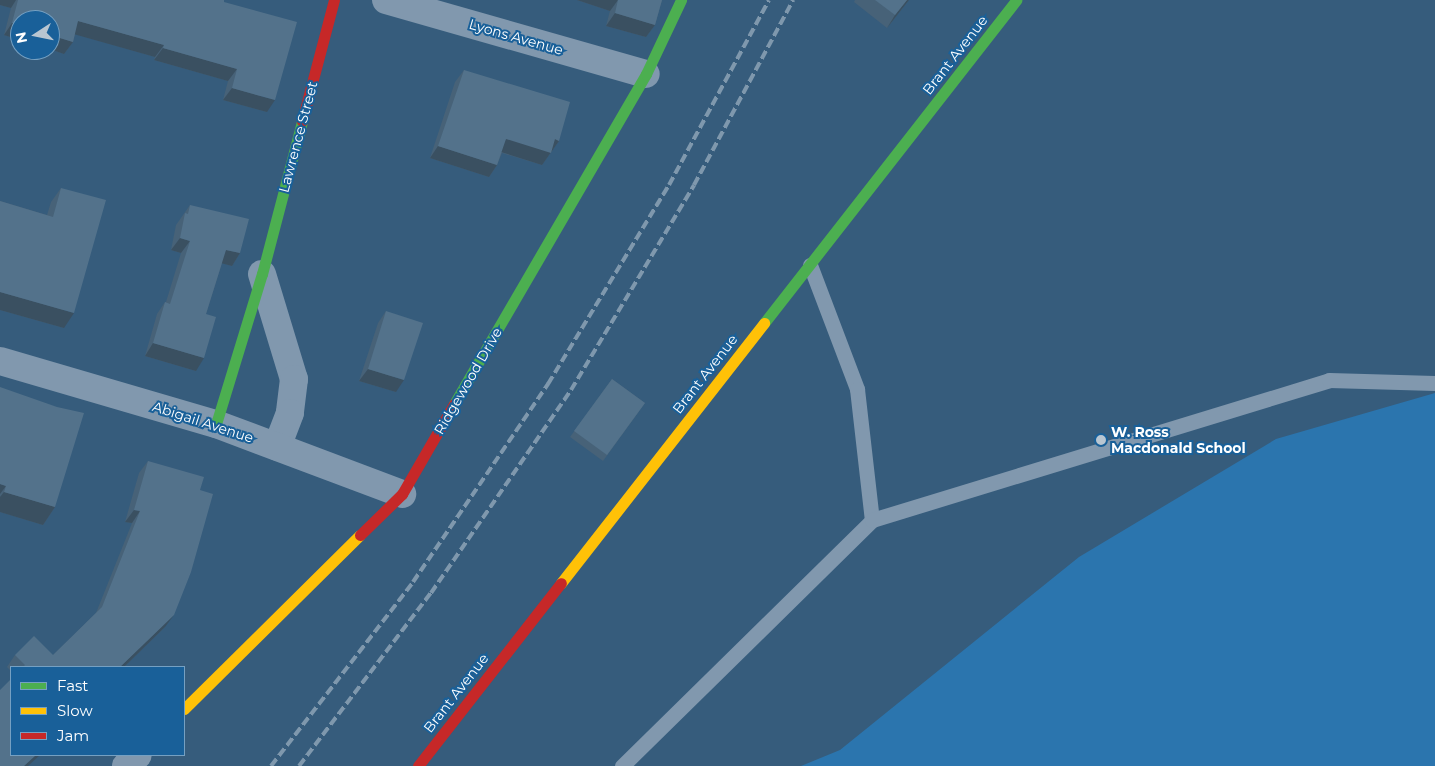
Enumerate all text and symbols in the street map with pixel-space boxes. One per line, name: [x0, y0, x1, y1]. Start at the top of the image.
north arrow: [10, 10, 60, 60]
street label: Brant Avenue: [919, 12, 991, 98]
street label: Lyons Avenue: [467, 16, 565, 58]
text: N: [11, 30, 31, 45]
street label: Lawrence Street: [275, 80, 321, 194]
street label: Ridgewood Drive: [431, 325, 505, 437]
street label: Brant Avenue: [669, 331, 741, 417]
street label: Abigail Avenue: [150, 398, 256, 446]
place label: W. Ross Macdonald School: [1111, 424, 1246, 457]
marker: W. Ross Macdonald School: [1095, 434, 1107, 446]
street label: Brant Avenue: [420, 650, 492, 736]
legend: [10, 666, 185, 756]
text: Fast: [57, 676, 88, 695]
text: Slow: [57, 701, 93, 720]
text: Jam: [57, 726, 89, 745]

